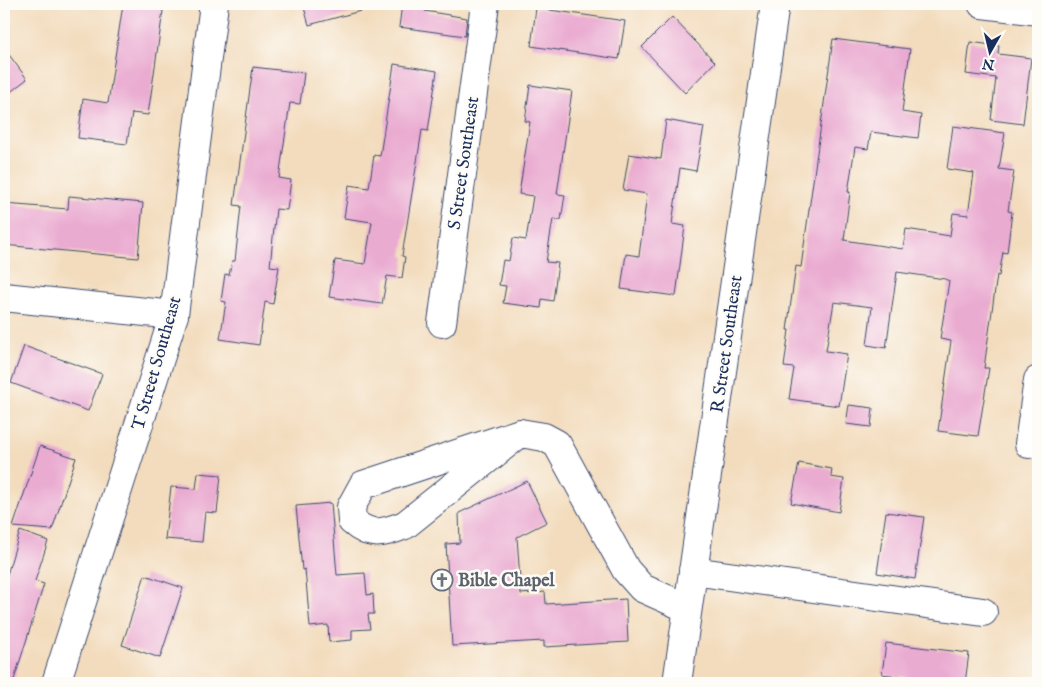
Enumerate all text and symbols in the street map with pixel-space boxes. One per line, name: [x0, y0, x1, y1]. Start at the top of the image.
north arrow: [964, 28, 1014, 78]
text: N: [981, 54, 997, 74]
street label: S Street Southeast: [444, 95, 485, 231]
street label: R Street Southeast: [706, 274, 749, 414]
street label: T Street Southeast: [127, 294, 188, 433]
church icon: Bible Chapel: [430, 568, 454, 592]
place label: Bible Chapel: [458, 570, 555, 593]

